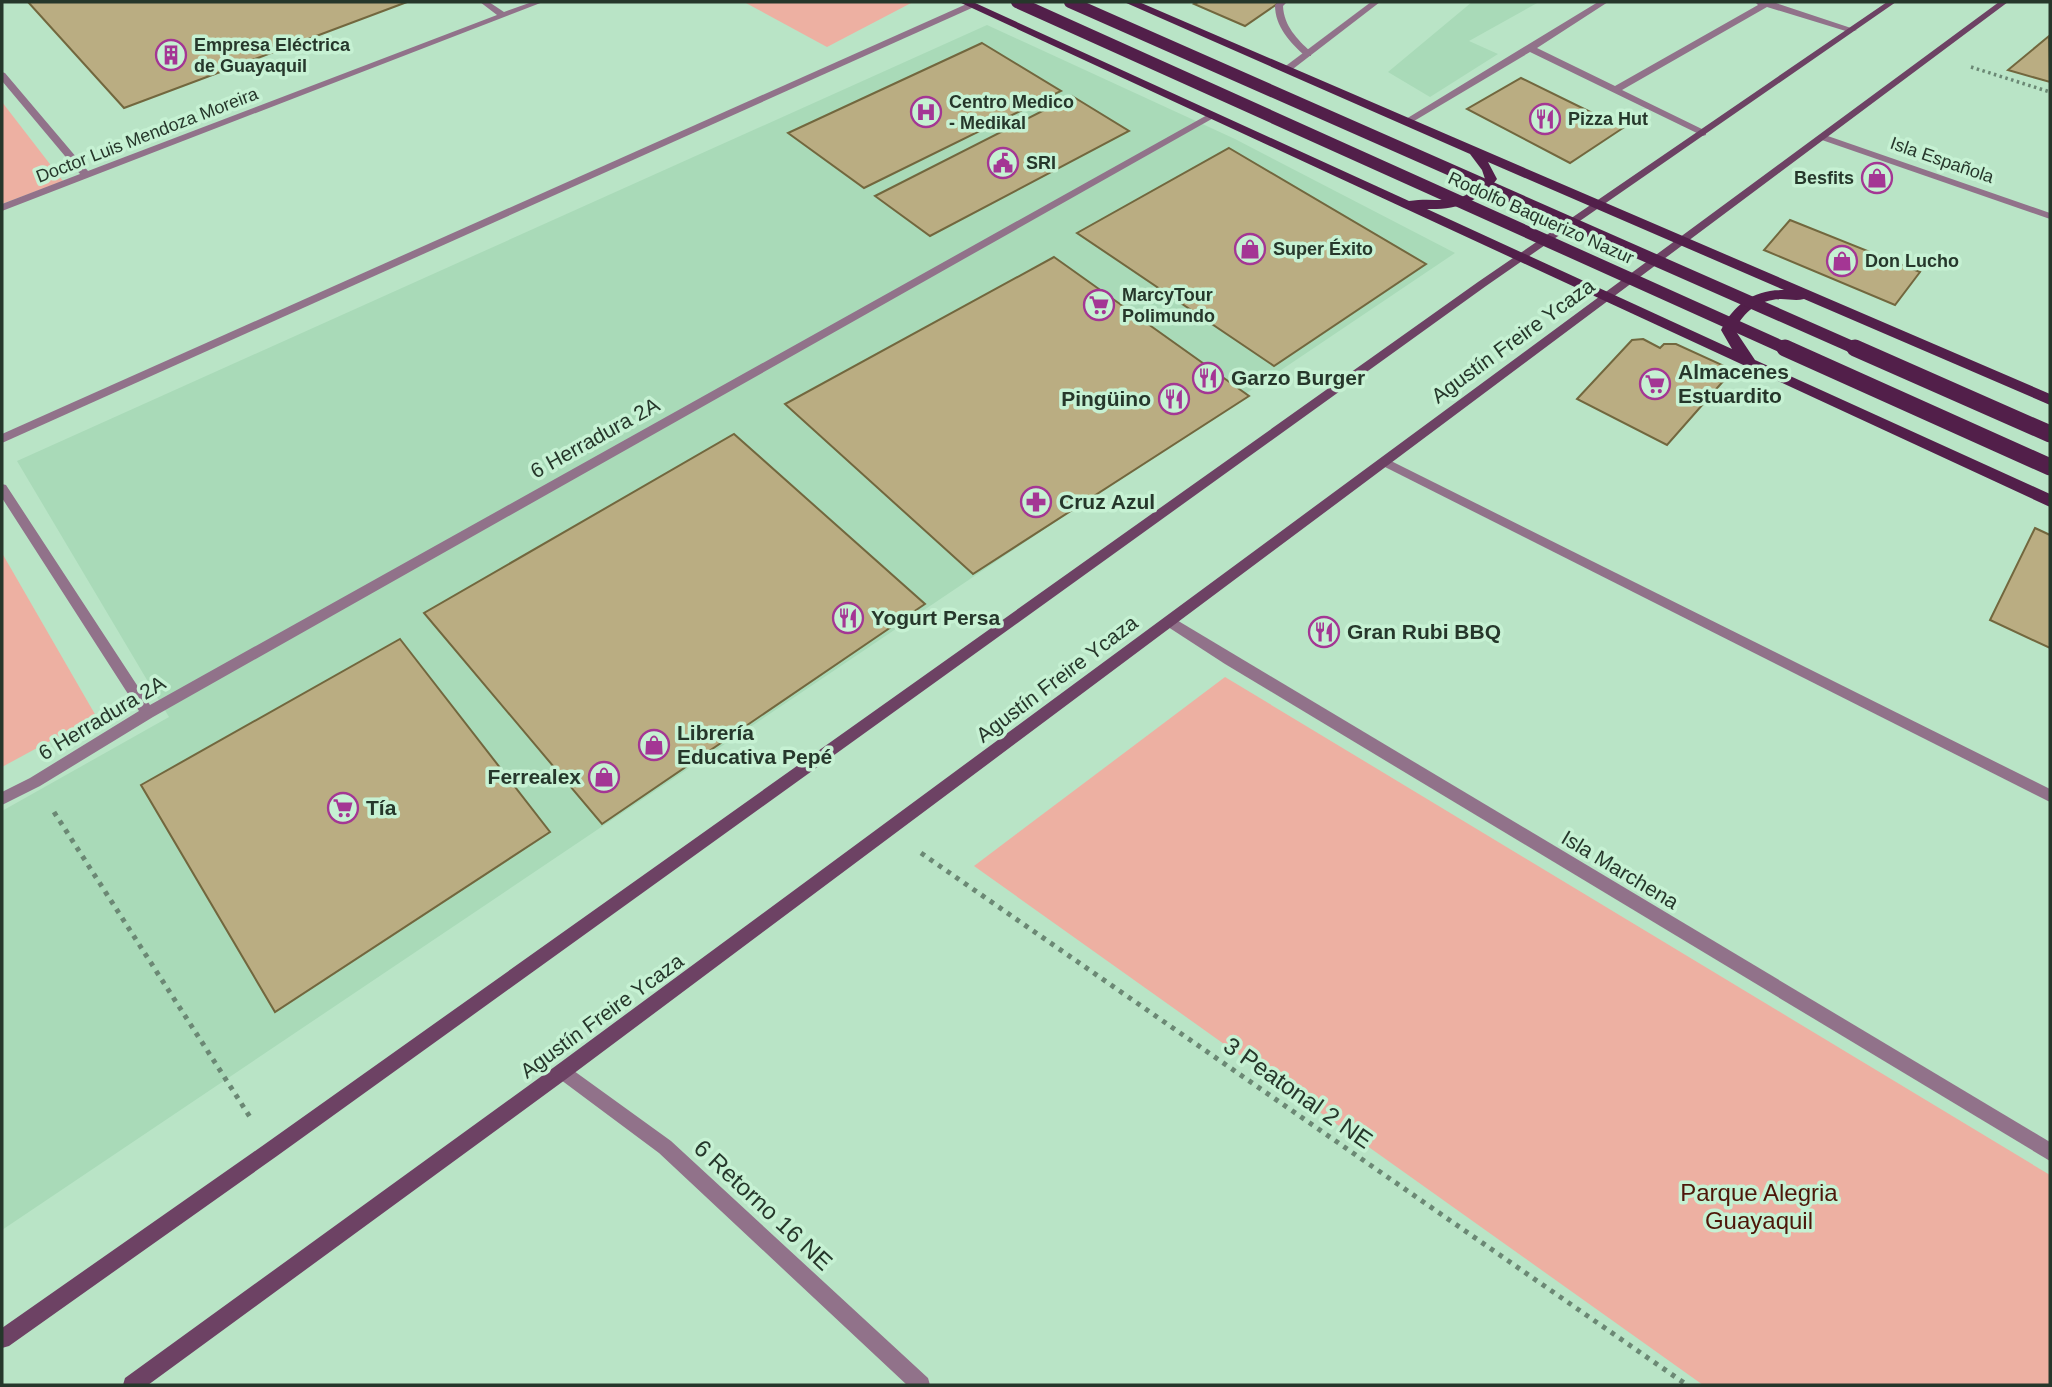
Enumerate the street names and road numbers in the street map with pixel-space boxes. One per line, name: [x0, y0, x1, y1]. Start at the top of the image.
street label: Doctor Luis Mendoza Moreira: [33, 83, 262, 187]
street label: Isla Española: [1888, 133, 1997, 187]
street label: Rodolfo Baquerizo Nazur: [1445, 168, 1637, 268]
street label: Agustín Freire Ycaza: [1427, 274, 1599, 407]
street label: 6 Herradura 2A: [526, 393, 663, 482]
street label: Agustín Freire Ycaza: [972, 610, 1142, 747]
street label: 6 Herradura 2A: [34, 671, 169, 764]
street label: Isla Marchena: [1558, 826, 1683, 914]
street label: Agustín Freire Ycaza: [516, 949, 688, 1082]
street label: 3 Peatonal 2 NE: [1219, 1031, 1378, 1154]
street label: 6 Retorno 16 NE: [689, 1134, 838, 1275]

